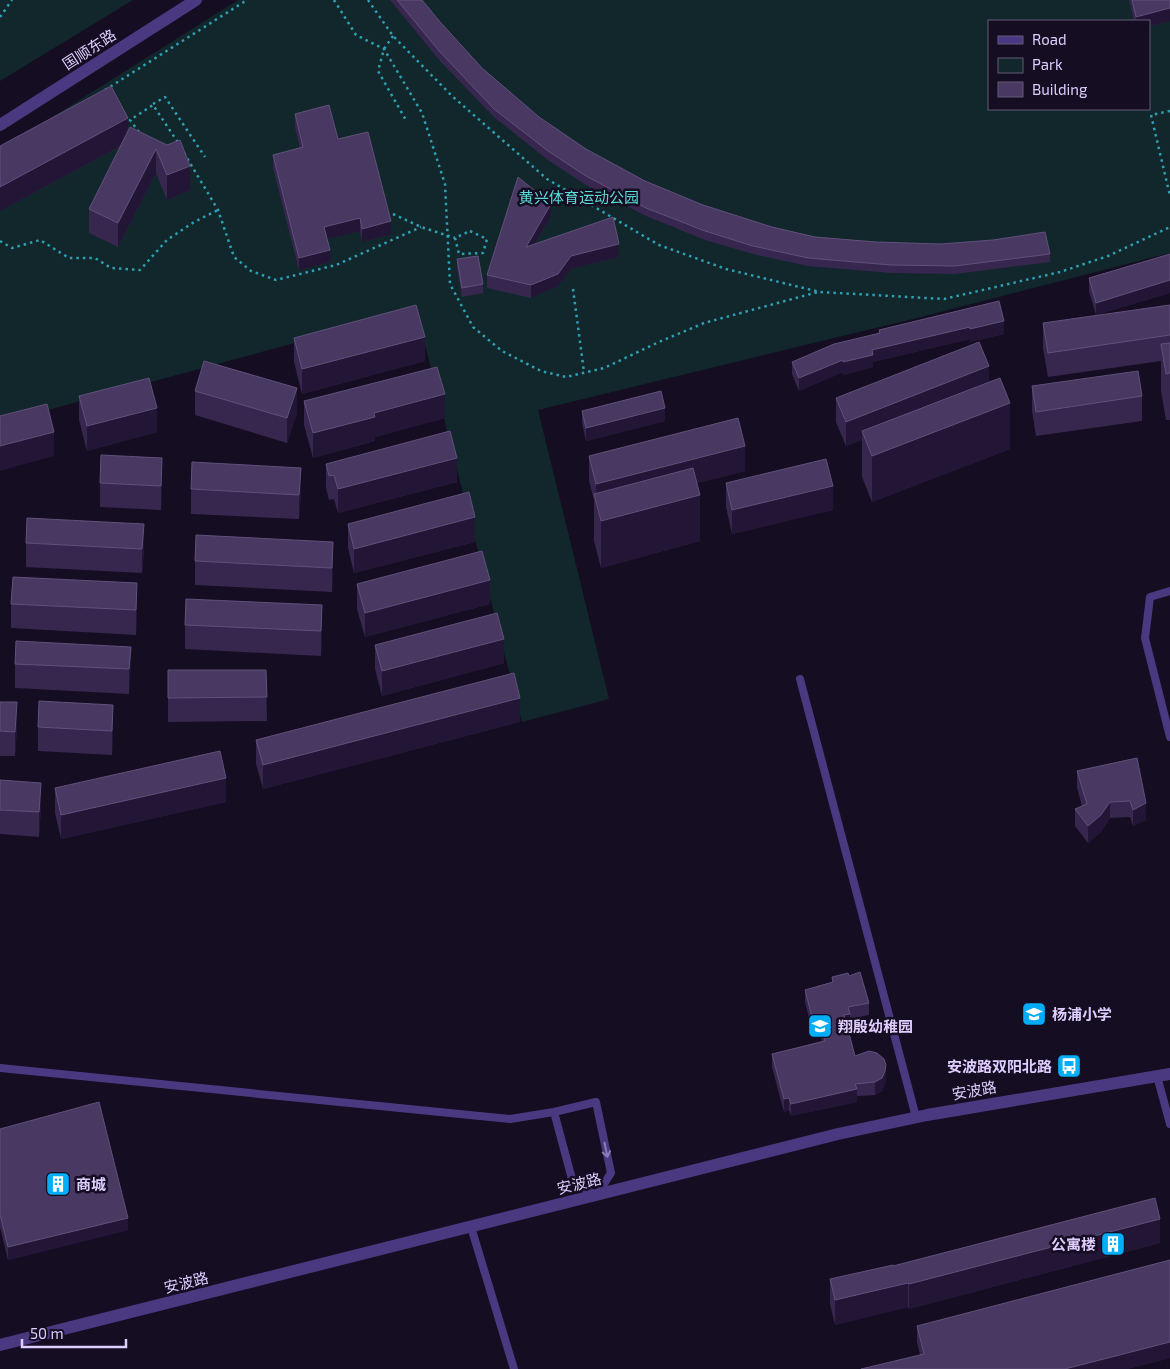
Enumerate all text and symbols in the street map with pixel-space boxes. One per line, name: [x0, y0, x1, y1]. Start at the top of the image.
legend: [988, 20, 1150, 110]
street label: 国顺东路: [59, 25, 119, 73]
text: Road: [1032, 30, 1067, 48]
text: Park: [1032, 55, 1063, 73]
text: Building: [1032, 80, 1088, 98]
park label: 黄兴体育运动公园: [519, 188, 639, 206]
school or university icon: 杨浦小学: [1021, 1001, 1047, 1027]
place label: 杨浦小学: [1052, 1005, 1112, 1023]
school or university icon: 翔殷幼稚园: [807, 1013, 833, 1039]
place label: 翔殷幼稚园: [838, 1017, 913, 1035]
bus stop icon: 安波路双阳北路: [1056, 1053, 1082, 1079]
place label: 安波路双阳北路: [947, 1057, 1052, 1075]
street label: 安波路: [950, 1077, 998, 1103]
one-way arrow: [602, 1142, 611, 1158]
street label: 安波路: [555, 1169, 603, 1197]
building icon: 商城: [45, 1171, 71, 1197]
place label: 商城: [76, 1175, 106, 1193]
building icon: 公寓楼: [1100, 1231, 1126, 1257]
place label: 公寓楼: [1051, 1235, 1096, 1253]
street label: 安波路: [162, 1268, 210, 1296]
scale bar: [22, 1316, 126, 1348]
text: 50 m: [30, 1324, 64, 1342]

